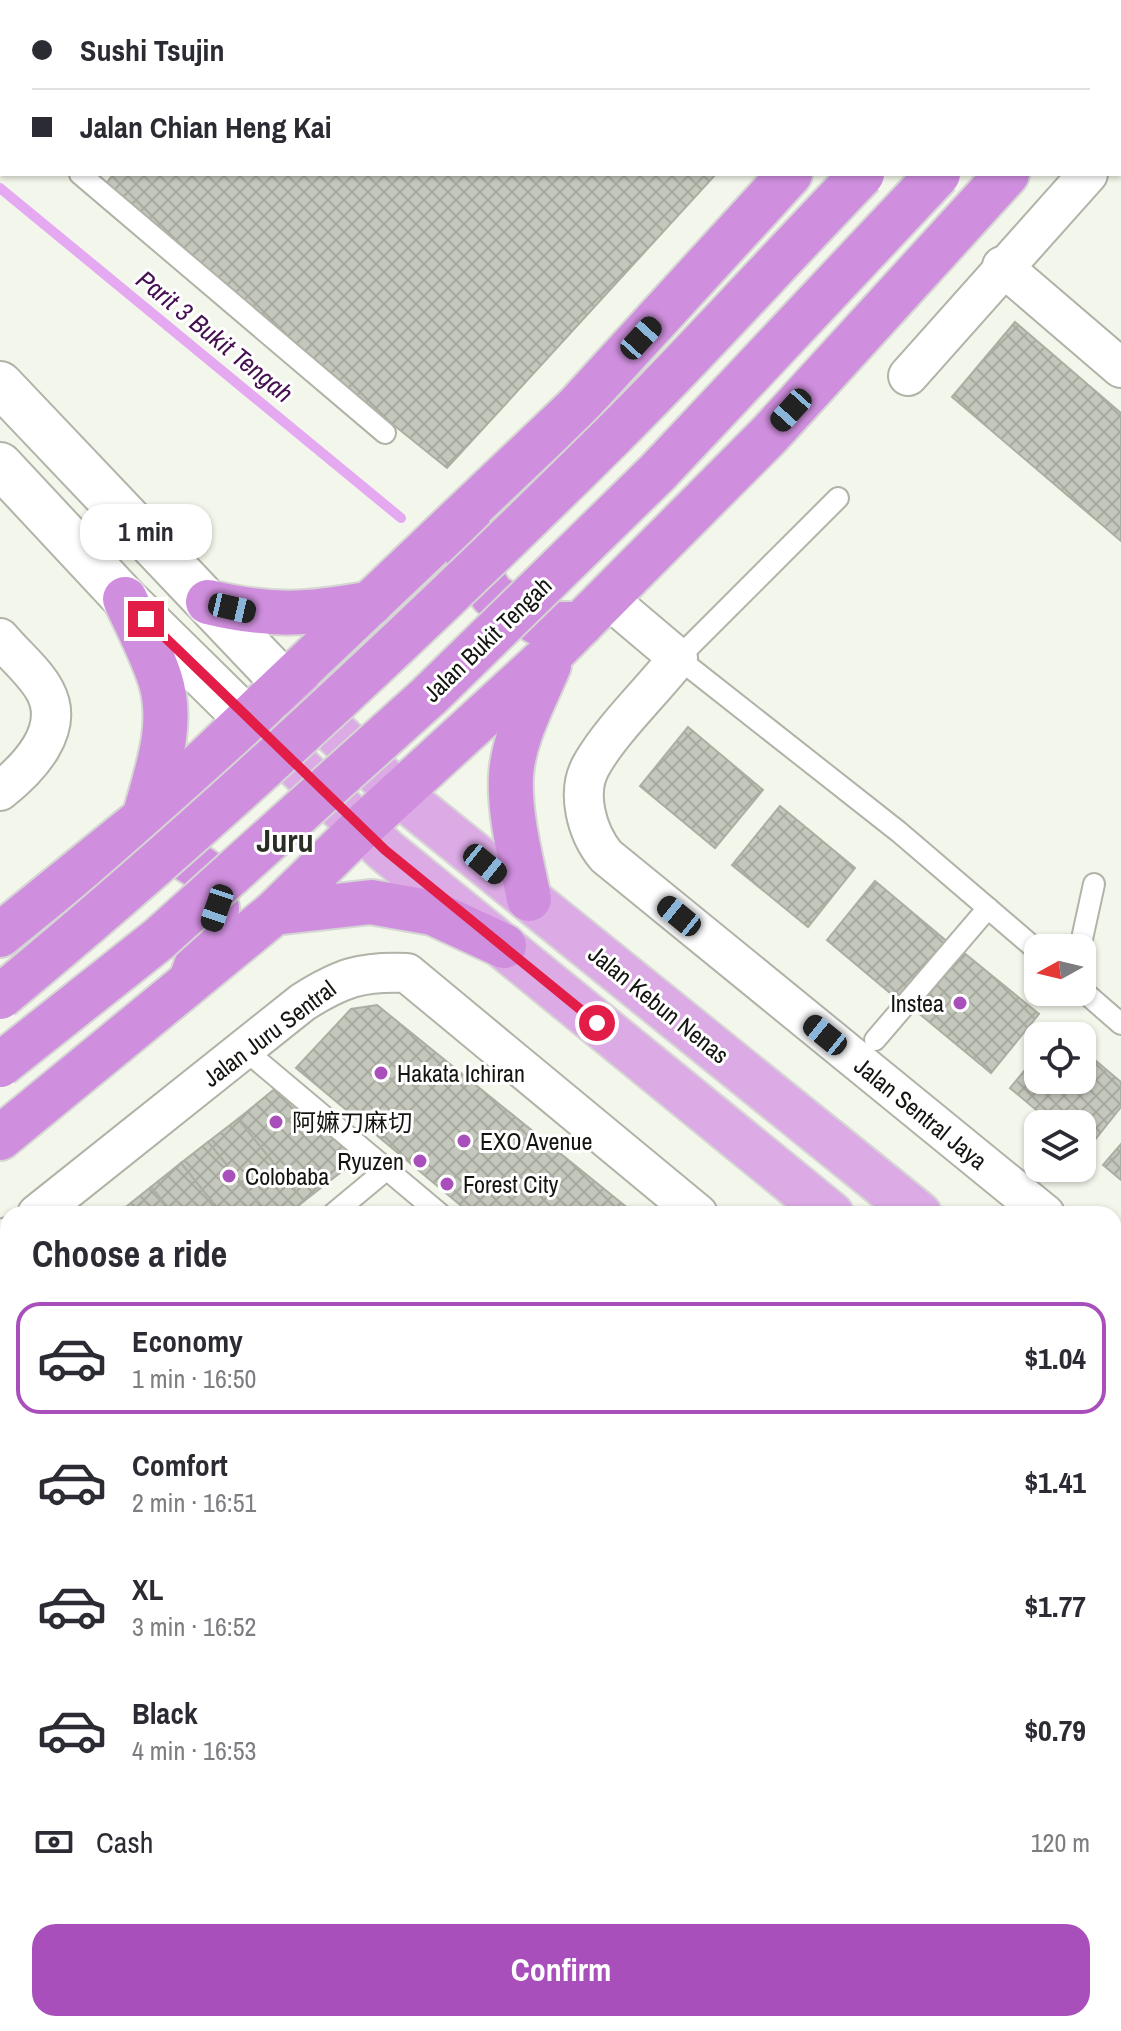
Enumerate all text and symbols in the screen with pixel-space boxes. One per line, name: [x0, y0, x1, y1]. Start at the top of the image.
text: Sushi Tsujin: [80, 30, 224, 70]
text: Jalan Chian Heng Kai: [80, 107, 332, 147]
water label: Parit 3 Bukit Tengah: [129, 262, 301, 410]
car: [616, 312, 666, 364]
car: [766, 384, 816, 436]
callout: 1 min: [80, 503, 212, 559]
text: 1 min: [118, 514, 174, 549]
street label: Jalan Bukit Tengah: [416, 569, 558, 709]
car: [206, 591, 258, 625]
route end: [128, 601, 164, 637]
district label: Juru: [257, 819, 313, 862]
car: [459, 840, 511, 888]
car: [198, 881, 236, 935]
car: [653, 892, 705, 940]
north arrow: [1024, 934, 1096, 1006]
map controls: [1024, 934, 1096, 1182]
street label: Jalan Kebun Nenas: [582, 938, 736, 1070]
street label: Jalan Juru Sentral: [196, 972, 342, 1094]
place label: Instea: [890, 987, 944, 1019]
marker: Instea: [951, 994, 969, 1012]
route start: [579, 1005, 615, 1041]
car: [799, 1011, 851, 1059]
button: locate: [1024, 1022, 1096, 1094]
street label: Jalan Sentral Jaya: [848, 1050, 994, 1176]
place label: Hakata Ichiran: [397, 1057, 525, 1089]
marker: Hakata Ichiran: [372, 1064, 390, 1082]
place label: 阿嫲刀麻切: [292, 1106, 412, 1138]
button: layers: [1024, 1110, 1096, 1182]
marker: 阿嫲刀麻切: [267, 1113, 285, 1131]
place label: EXO Avenue: [480, 1125, 592, 1157]
marker: EXO Avenue: [455, 1132, 473, 1150]
place label: Ryuzen: [337, 1145, 404, 1177]
marker: Ryuzen: [411, 1152, 429, 1170]
place label: Colobaba: [245, 1160, 329, 1192]
marker: Colobaba: [220, 1167, 238, 1185]
place label: Forest City: [463, 1168, 558, 1200]
marker: Forest City: [438, 1175, 456, 1193]
text: Choose a ride: [32, 1230, 227, 1278]
text: Economy: [132, 1321, 243, 1361]
icon: car: [36, 1322, 108, 1394]
text: $1.04: [1024, 1338, 1086, 1378]
text: 1 min · 16:50: [132, 1361, 256, 1396]
text: Comfort: [132, 1445, 228, 1485]
icon: car: [36, 1446, 108, 1518]
text: $1.41: [1024, 1462, 1086, 1502]
text: 2 min · 16:51: [132, 1485, 256, 1520]
text: XL: [132, 1569, 163, 1609]
icon: car: [36, 1570, 108, 1642]
text: $1.77: [1024, 1586, 1086, 1626]
text: 3 min · 16:52: [132, 1609, 256, 1644]
text: Black: [132, 1693, 198, 1733]
icon: car: [36, 1694, 108, 1766]
text: $0.79: [1024, 1710, 1086, 1750]
text: 4 min · 16:53: [132, 1733, 256, 1768]
icon: cash: [32, 1820, 76, 1864]
text: Cash: [96, 1822, 153, 1862]
text: 120 m: [1031, 1825, 1090, 1860]
button: Confirm: [32, 1924, 1090, 2016]

